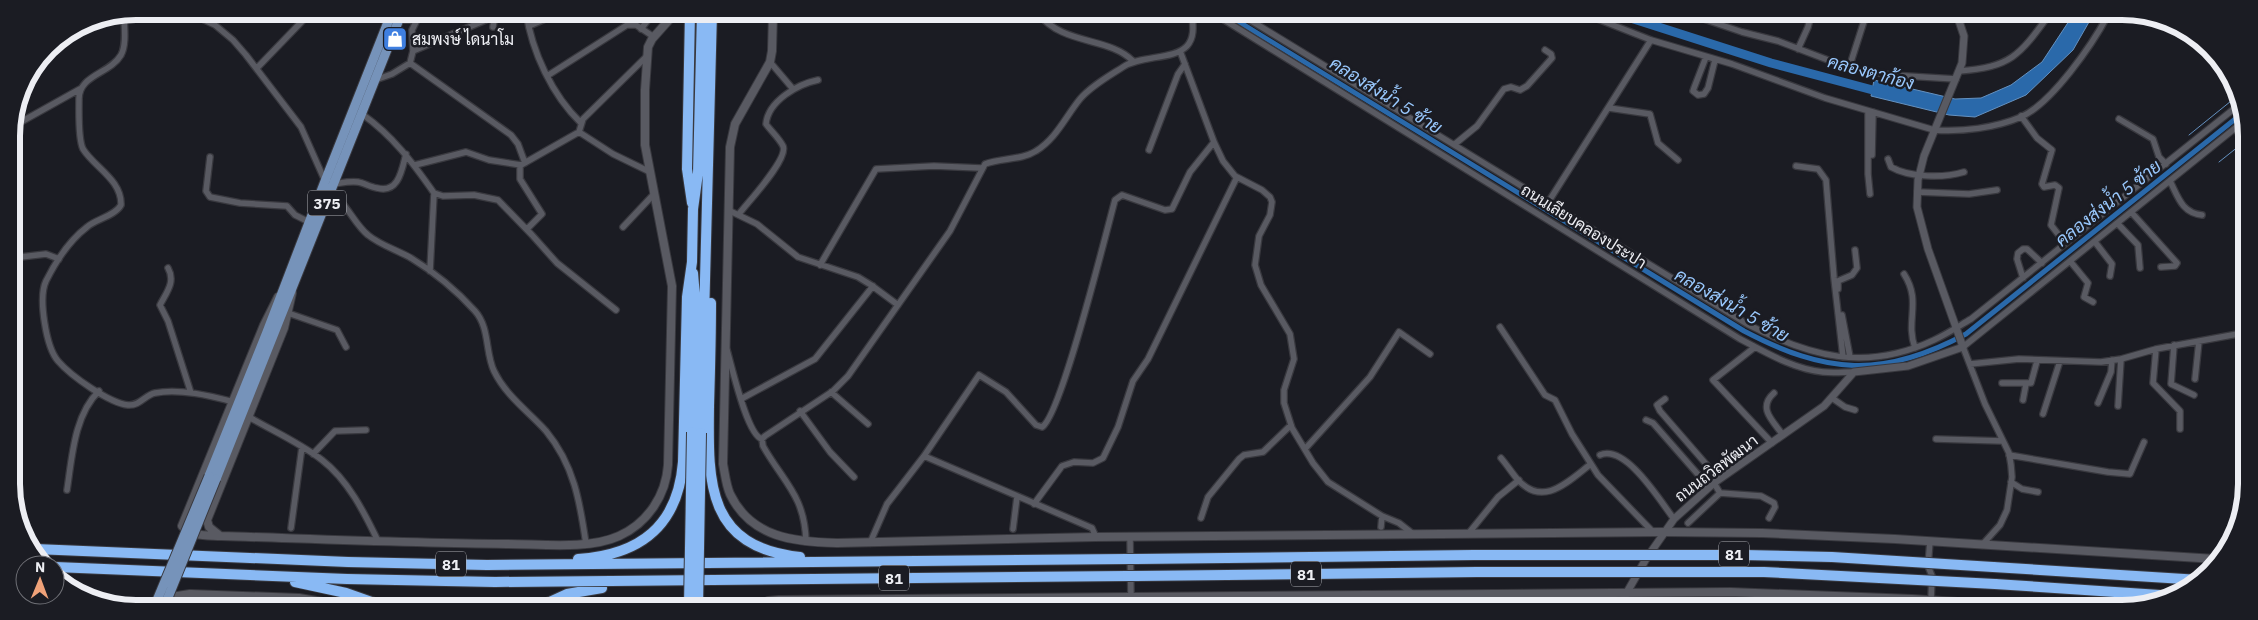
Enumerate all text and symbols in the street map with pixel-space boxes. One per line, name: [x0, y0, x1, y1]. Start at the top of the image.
shop icon: สมพงษ์ ไดนาโม: [382, 26, 408, 52]
place label: สมพงษ์ ไดนาโม: [412, 27, 514, 49]
water label: คลองส่งน้ำ 5 ซ้าย: [1326, 48, 1449, 139]
water label: คลองตาก้อง: [1825, 49, 1917, 95]
water label: คลองส่งน้ำ 5 ซ้าย: [2048, 151, 2166, 252]
street label: ถนนเลียบคลองประปา: [1518, 179, 1651, 273]
road number: 375: [308, 190, 346, 216]
water label: คลองส่งน้ำ 5 ซ้าย: [1671, 260, 1795, 347]
street label: ถนนถวิลพัฒนา: [1670, 430, 1762, 506]
road number: 81: [1719, 542, 1749, 566]
road number: 81: [436, 552, 466, 576]
north arrow: [15, 555, 65, 605]
text: N: [35, 558, 45, 576]
road number: 81: [1291, 562, 1321, 586]
road number: 81: [879, 566, 909, 590]

